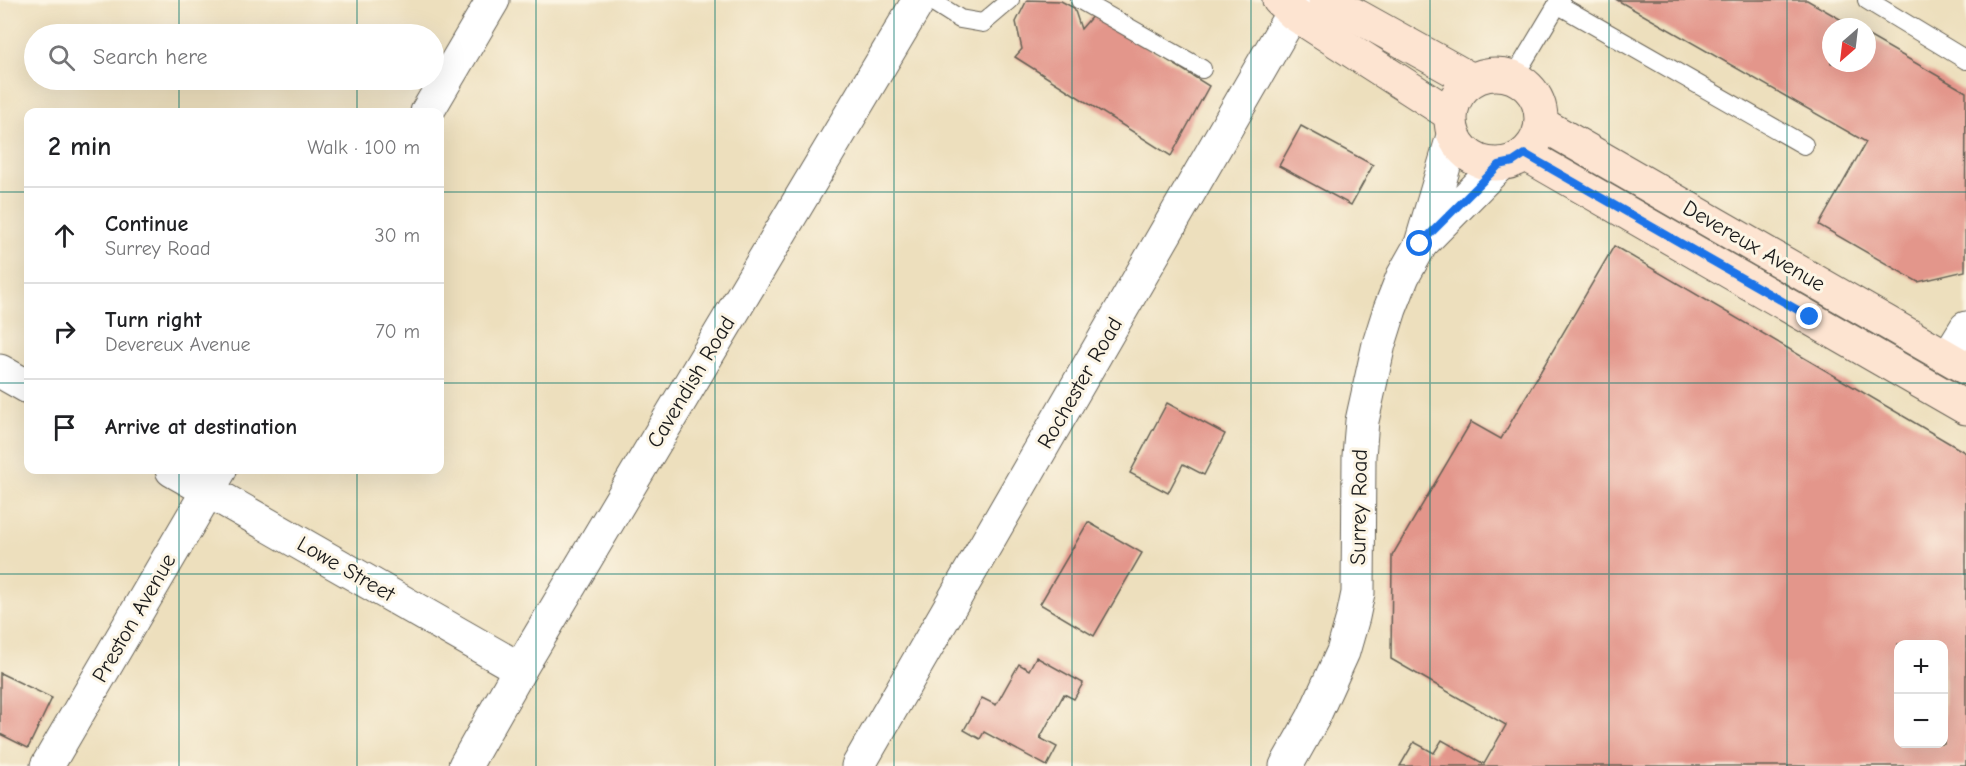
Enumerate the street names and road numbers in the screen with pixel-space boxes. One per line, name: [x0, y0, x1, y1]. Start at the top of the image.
street label: Devereux Avenue: [1678, 195, 1830, 297]
street label: Cavendish Road: [641, 311, 741, 453]
street label: Rochester Road: [1032, 313, 1128, 453]
street label: Surrey Road: [1345, 449, 1373, 565]
street label: Lowe Street: [293, 531, 400, 608]
street label: Preston Avenue: [87, 549, 181, 687]

